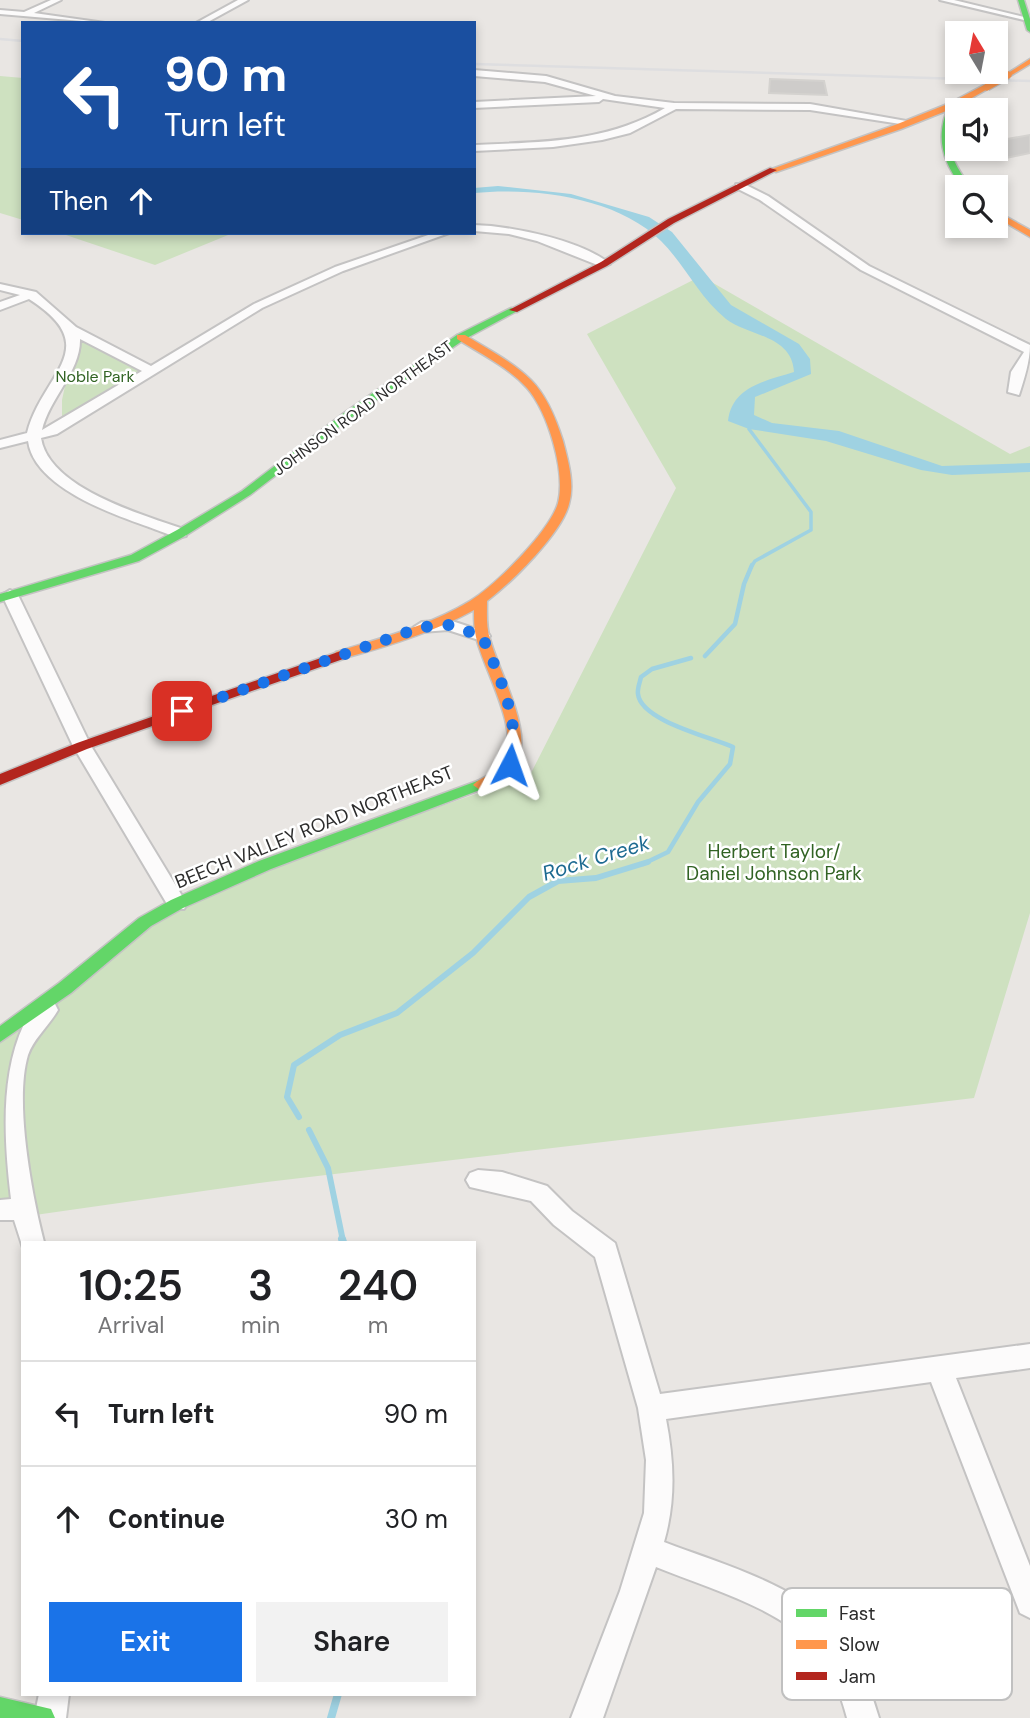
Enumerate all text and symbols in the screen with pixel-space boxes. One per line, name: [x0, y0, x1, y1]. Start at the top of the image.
north arrow: [945, 21, 1008, 84]
map controls: [945, 21, 1008, 238]
text: 90 m: [164, 42, 287, 106]
icon: left: [49, 49, 140, 140]
button: sound: [945, 98, 1008, 161]
text: Turn left: [164, 104, 286, 146]
button: search: [945, 175, 1008, 238]
icon: ahead: [122, 182, 160, 220]
text: Then: [49, 184, 108, 218]
street label: JOHNSON ROAD NORTHEAST: [269, 336, 457, 480]
park label: Noble Park: [55, 366, 135, 387]
pin: [152, 681, 212, 741]
icon: arrive: [163, 692, 201, 730]
position arrow: [473, 728, 547, 802]
street label: BEECH VALLEY ROAD NORTHEAST: [171, 759, 457, 894]
water label: Rock Creek: [539, 828, 653, 888]
park label: Herbert Taylor/ Daniel Johnson Park: [686, 839, 862, 886]
text: 10:25: [79, 1258, 183, 1313]
text: 3: [248, 1258, 273, 1313]
text: 240: [338, 1258, 418, 1313]
text: Arrival: [97, 1310, 164, 1340]
text: min: [241, 1310, 280, 1340]
text: m: [368, 1310, 388, 1340]
icon: left: [49, 1395, 87, 1433]
text: Turn left: [108, 1397, 215, 1431]
text: 90 m: [384, 1397, 448, 1431]
icon: ahead: [49, 1500, 87, 1538]
text: Continue: [108, 1502, 225, 1536]
text: 30 m: [385, 1502, 448, 1536]
legend: [782, 1588, 1012, 1700]
text: Fast: [839, 1601, 875, 1626]
button: Exit: [49, 1602, 242, 1682]
button: Share: [256, 1602, 448, 1682]
text: Slow: [839, 1632, 880, 1657]
text: Jam: [839, 1664, 876, 1689]

